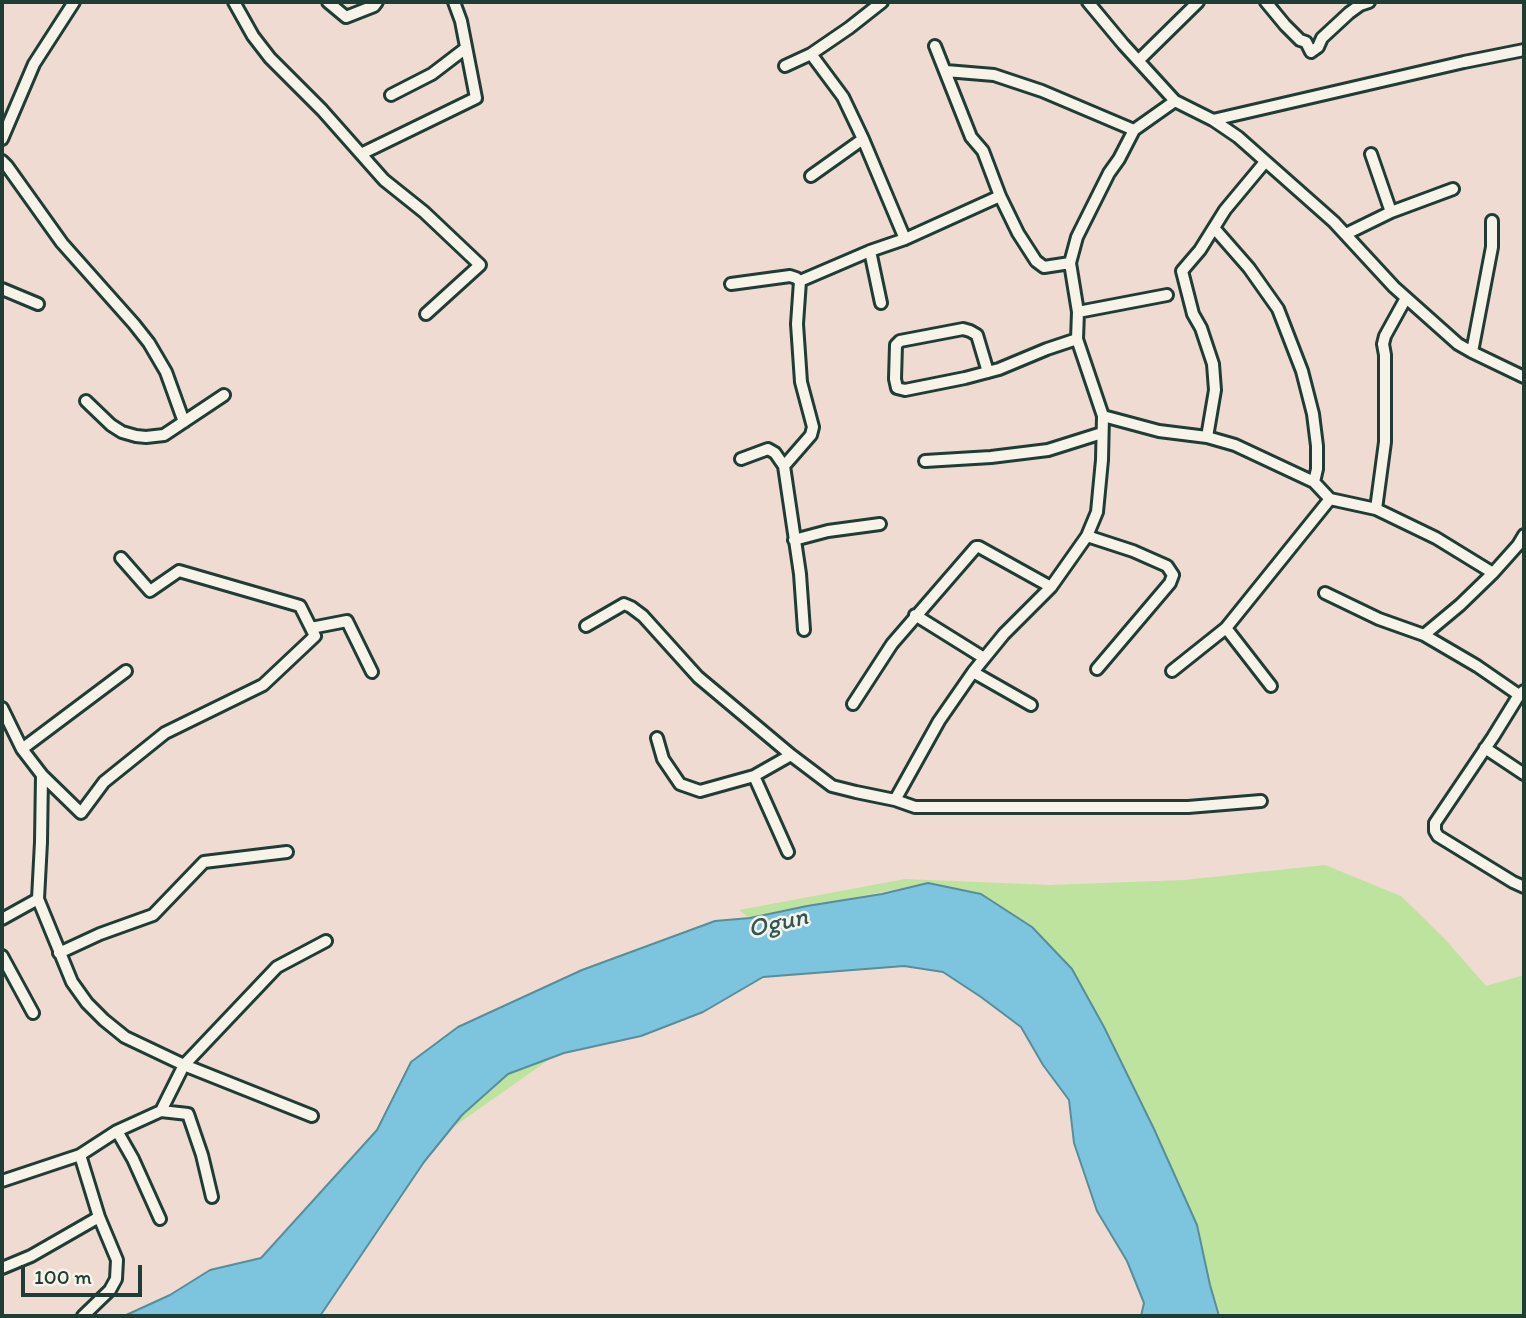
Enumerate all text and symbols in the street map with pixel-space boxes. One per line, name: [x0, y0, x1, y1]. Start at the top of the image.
water label: Ogun: [745, 902, 811, 946]
scale bar: [24, 1252, 145, 1296]
text: 100 m: [34, 1264, 92, 1289]

